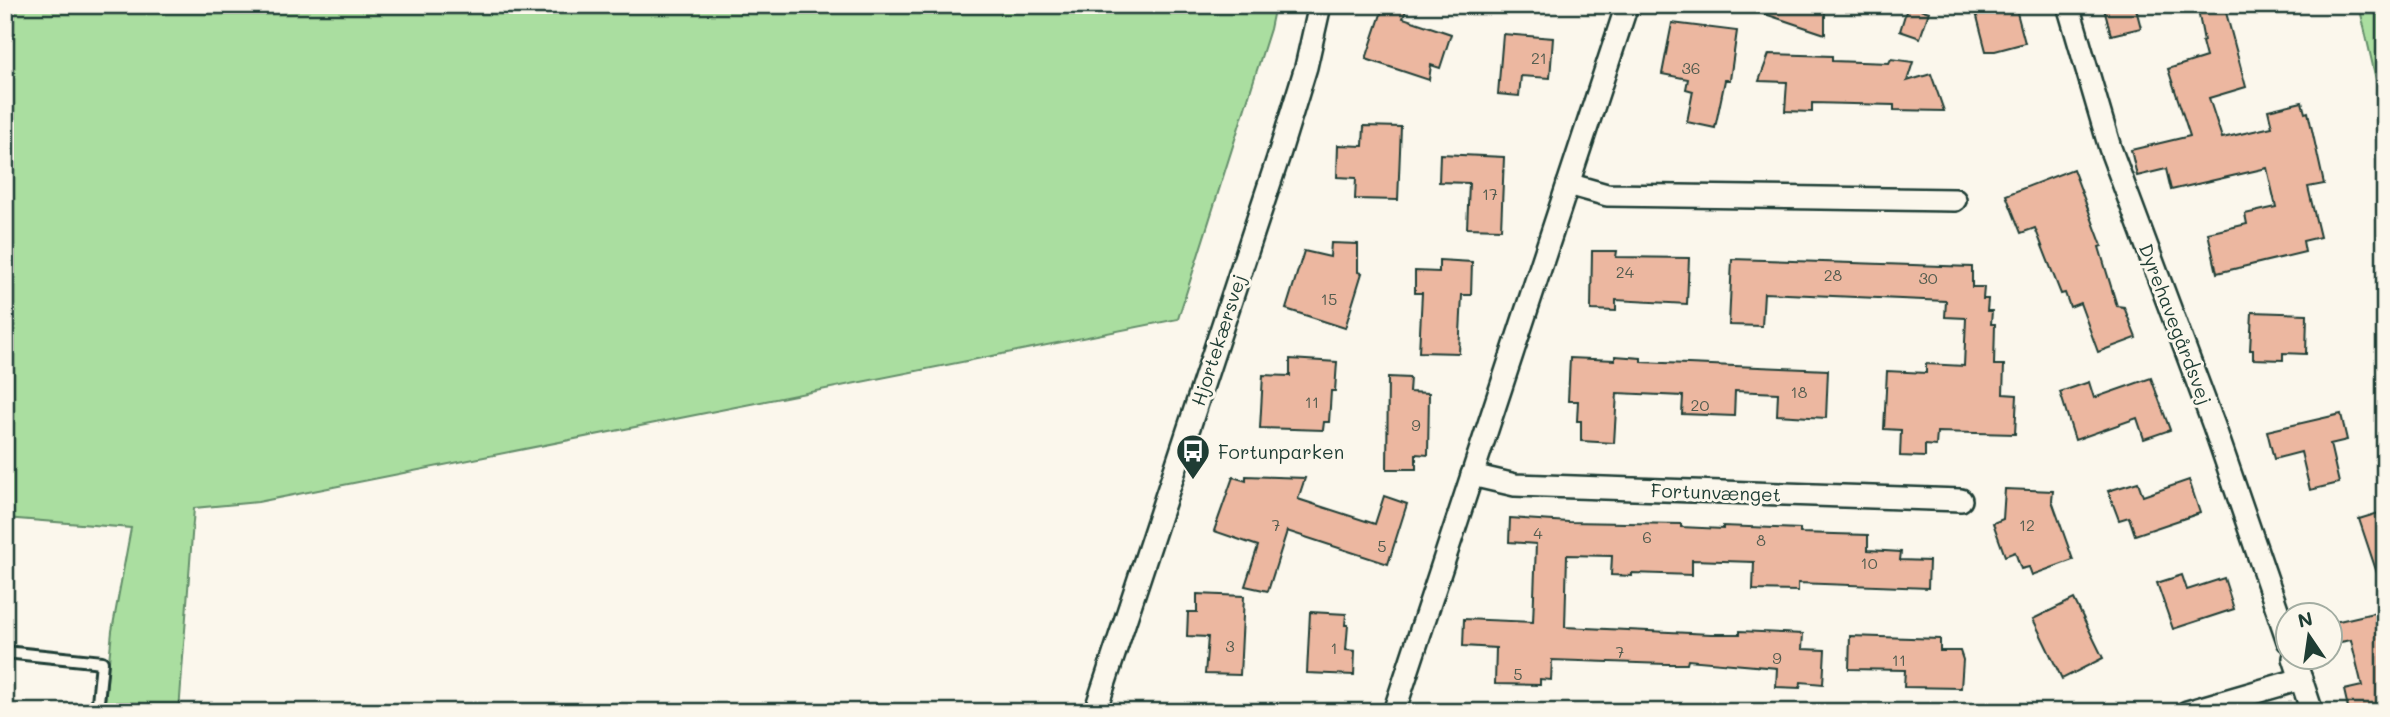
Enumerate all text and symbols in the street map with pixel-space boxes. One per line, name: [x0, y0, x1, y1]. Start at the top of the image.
house number: 21: [1531, 47, 1547, 68]
house number: 36: [1681, 57, 1701, 78]
house number: 17: [1482, 183, 1498, 204]
street label: Dyrehavegårdsvej: [2134, 240, 2218, 408]
house number: 24: [1616, 261, 1635, 282]
house number: 28: [1824, 264, 1843, 285]
house number: 30: [1918, 267, 1938, 288]
street label: Hjortekærsvej: [1185, 271, 1251, 409]
house number: 15: [1321, 288, 1337, 309]
house number: 18: [1791, 381, 1808, 402]
house number: 11: [1305, 391, 1319, 412]
house number: 20: [1691, 394, 1710, 415]
house number: 9: [1411, 414, 1421, 435]
bus stop icon: Fortunparken: [1174, 432, 1212, 481]
place label: Fortunparken: [1218, 439, 1344, 464]
street label: Fortunvænget: [1650, 477, 1782, 507]
house number: 7: [1272, 514, 1281, 535]
house number: 12: [2019, 514, 2035, 535]
house number: 4: [1533, 522, 1543, 543]
house number: 6: [1642, 526, 1652, 547]
house number: 8: [1756, 529, 1766, 550]
house number: 5: [1377, 535, 1387, 556]
house number: 10: [1860, 552, 1878, 573]
north arrow: [2274, 602, 2344, 672]
text: N: [2295, 605, 2315, 633]
house number: 3: [1225, 635, 1235, 656]
house number: 1: [1330, 637, 1338, 658]
house number: 7: [1616, 641, 1625, 662]
house number: 9: [1772, 647, 1782, 668]
house number: 11: [1892, 649, 1906, 670]
house number: 5: [1513, 663, 1523, 684]

